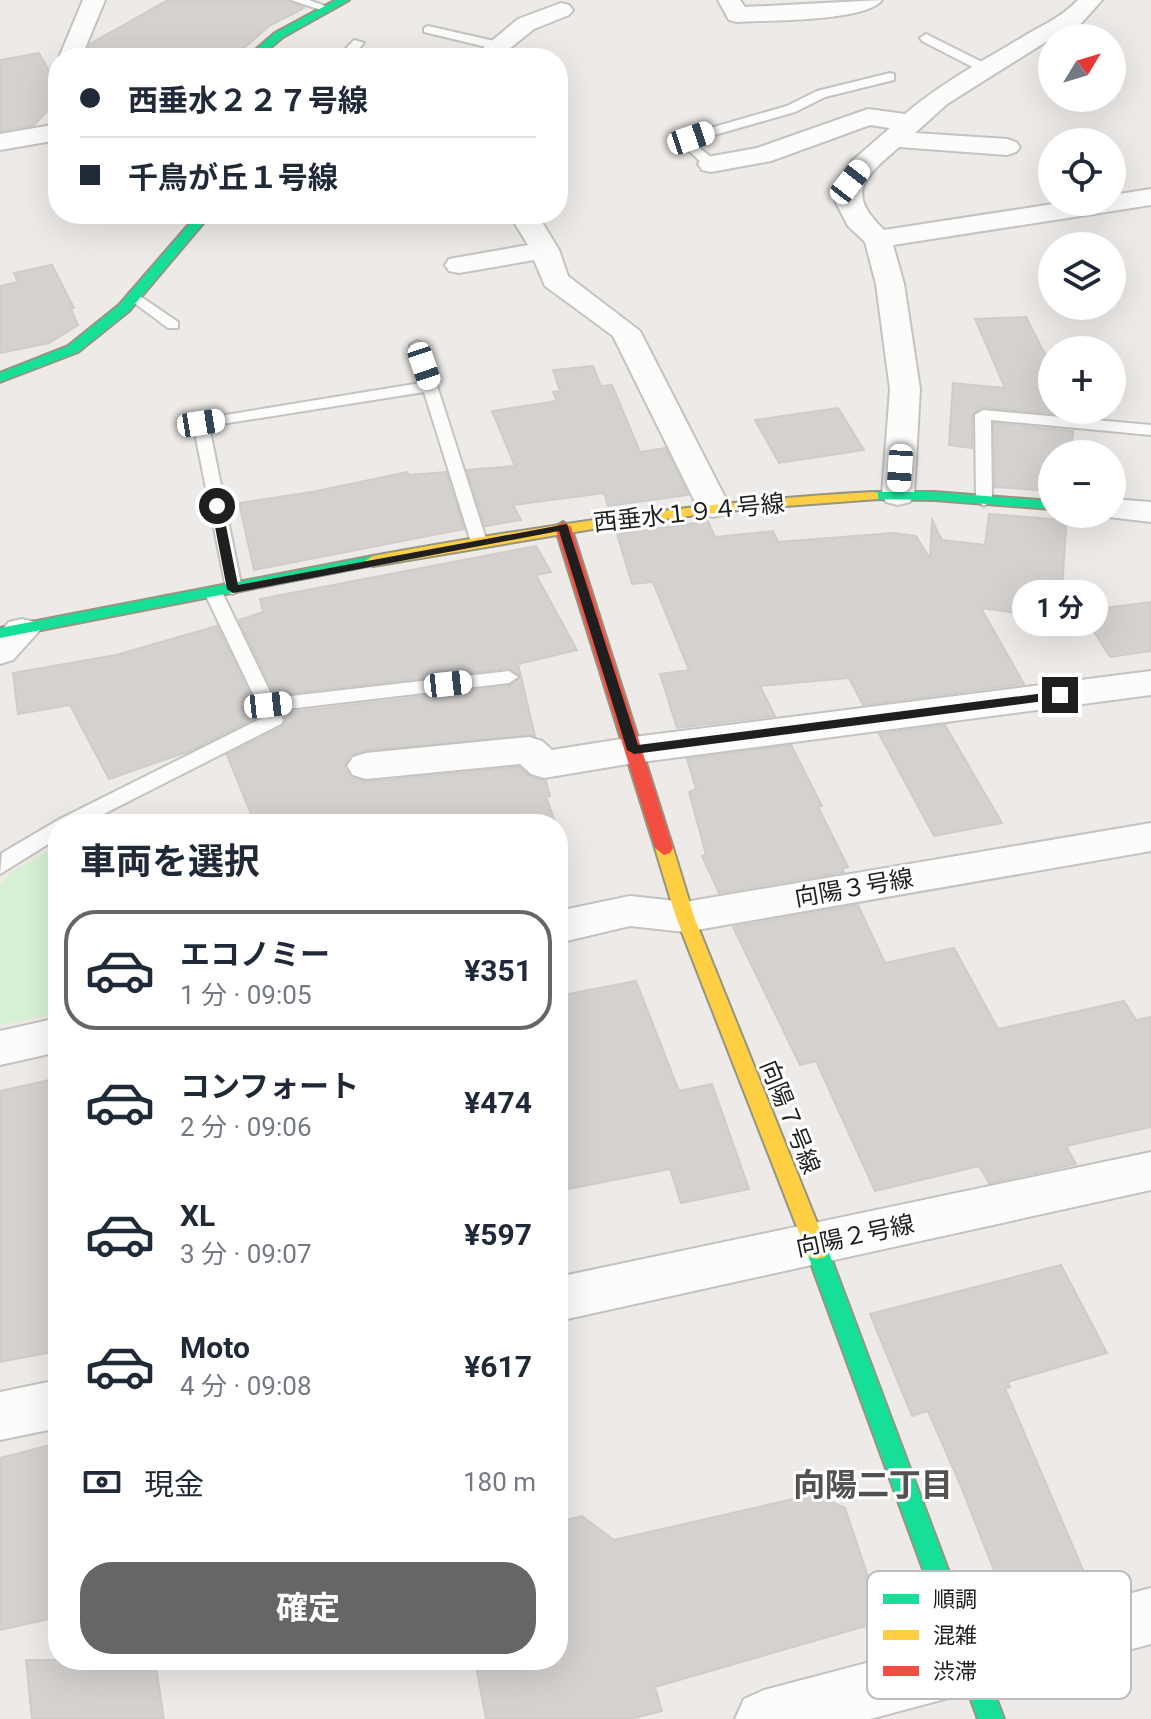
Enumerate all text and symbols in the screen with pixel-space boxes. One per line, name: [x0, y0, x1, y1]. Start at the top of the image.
north arrow: [1038, 24, 1126, 112]
map controls: [1038, 24, 1126, 528]
text: 西垂水２２７号線: [128, 83, 368, 118]
car: [664, 119, 718, 157]
button: locate: [1038, 128, 1126, 216]
car: [826, 156, 874, 208]
text: 千鳥が丘１号線: [128, 160, 338, 195]
button: layers: [1038, 232, 1126, 320]
button: +: [1038, 336, 1126, 424]
car: [405, 339, 443, 393]
car: [175, 407, 227, 439]
button: −: [1038, 440, 1126, 528]
car: [886, 443, 914, 493]
route start: [199, 488, 235, 524]
street label: 西垂水１９４号線: [592, 489, 786, 537]
callout: 1 分: [1012, 579, 1108, 635]
text: 1 分: [1036, 593, 1084, 623]
car: [423, 670, 473, 698]
route end: [1042, 677, 1078, 713]
car: [243, 691, 293, 719]
text: 車両を選択: [80, 841, 260, 883]
street label: 向陽３号線: [792, 864, 916, 912]
icon: car: [84, 934, 156, 1006]
text: エコノミー: [180, 937, 330, 972]
text: ¥351: [464, 953, 532, 988]
text: 1 分 · 09:05: [180, 980, 312, 1010]
street label: 向陽７号線: [755, 1056, 825, 1178]
icon: car: [84, 1066, 156, 1138]
text: コンフォート: [180, 1069, 359, 1104]
text: ¥474: [464, 1085, 532, 1120]
text: 2 分 · 09:06: [180, 1112, 312, 1142]
icon: car: [84, 1198, 156, 1270]
text: XL: [180, 1198, 215, 1233]
street label: 向陽２号線: [793, 1210, 917, 1262]
text: ¥597: [464, 1217, 532, 1252]
text: 3 分 · 09:07: [180, 1239, 312, 1269]
icon: car: [84, 1330, 156, 1402]
text: Moto: [180, 1330, 250, 1365]
text: ¥617: [464, 1349, 532, 1384]
text: 4 分 · 09:08: [180, 1371, 312, 1401]
icon: cash: [80, 1460, 124, 1504]
district label: 向陽二丁目: [793, 1466, 953, 1504]
text: 現金: [144, 1467, 204, 1502]
text: 180 m: [463, 1467, 536, 1497]
button: 確定: [80, 1562, 536, 1654]
legend: [867, 1571, 1131, 1699]
text: 順調: [933, 1587, 977, 1612]
text: 混雑: [933, 1623, 977, 1648]
text: 渋滞: [933, 1659, 977, 1684]

